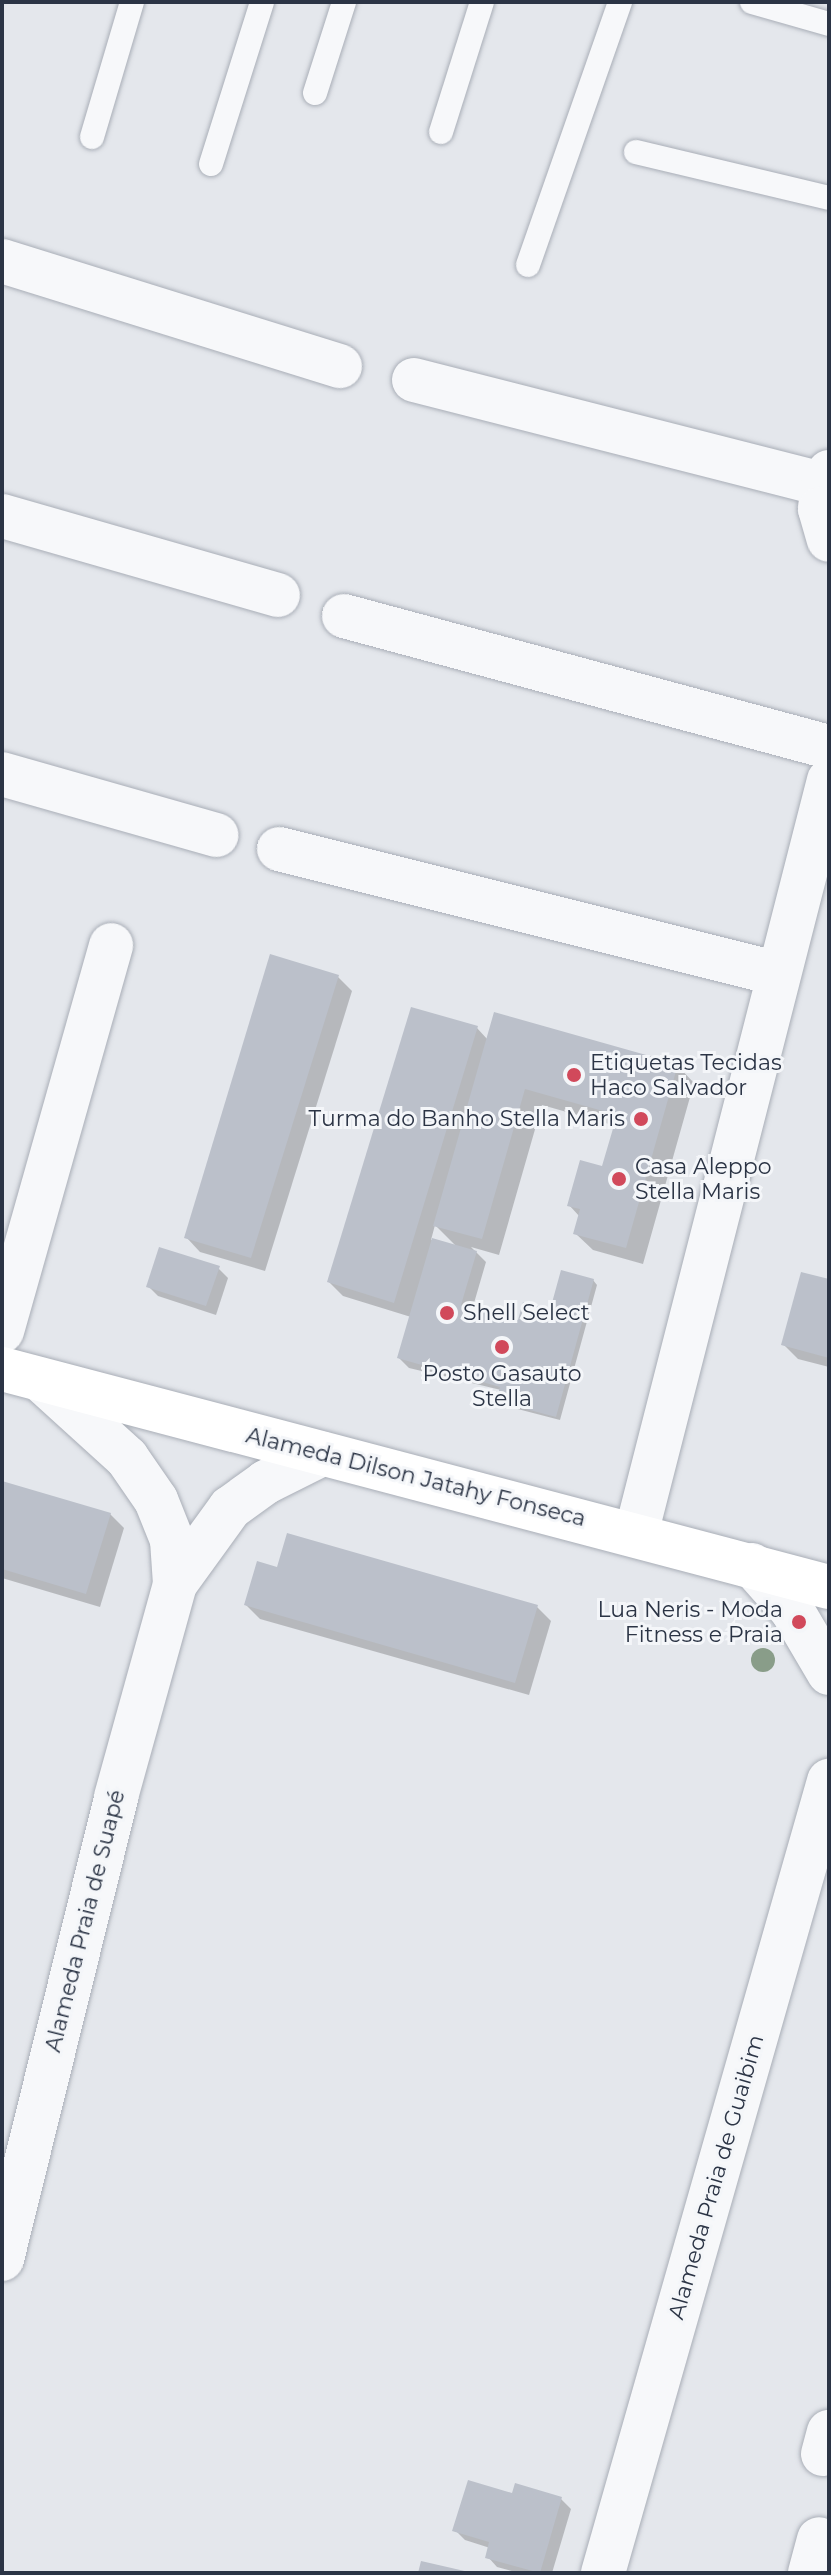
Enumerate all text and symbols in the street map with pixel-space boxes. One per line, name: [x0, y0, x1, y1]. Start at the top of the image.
place label: Etiquetas Tecidas Haco Salvador: [590, 1049, 782, 1100]
marker: Etiquetas Tecidas Haco Salvador: [565, 1066, 583, 1084]
place label: Turma do Banho Stella Maris: [309, 1106, 625, 1132]
marker: Turma do Banho Stella Maris: [632, 1110, 650, 1128]
place label: Casa Aleppo Stella Maris: [635, 1153, 771, 1204]
marker: Casa Aleppo Stella Maris: [610, 1170, 628, 1188]
place label: Shell Select: [463, 1300, 590, 1326]
marker: Shell Select: [438, 1304, 456, 1322]
marker: Posto Gasauto Stella: [493, 1338, 511, 1356]
place label: Posto Gasauto Stella: [423, 1360, 581, 1412]
street label: Alameda Dilson Jatahy Fonseca: [243, 1422, 589, 1532]
place label: Lua Neris - Moda Fitness e Praia: [598, 1596, 783, 1648]
marker: Lua Neris - Moda Fitness e Praia: [790, 1613, 808, 1631]
street label: Alameda Praia de Suapé: [40, 1787, 130, 2055]
street label: Alameda Praia de Guaibim: [663, 2032, 769, 2322]

